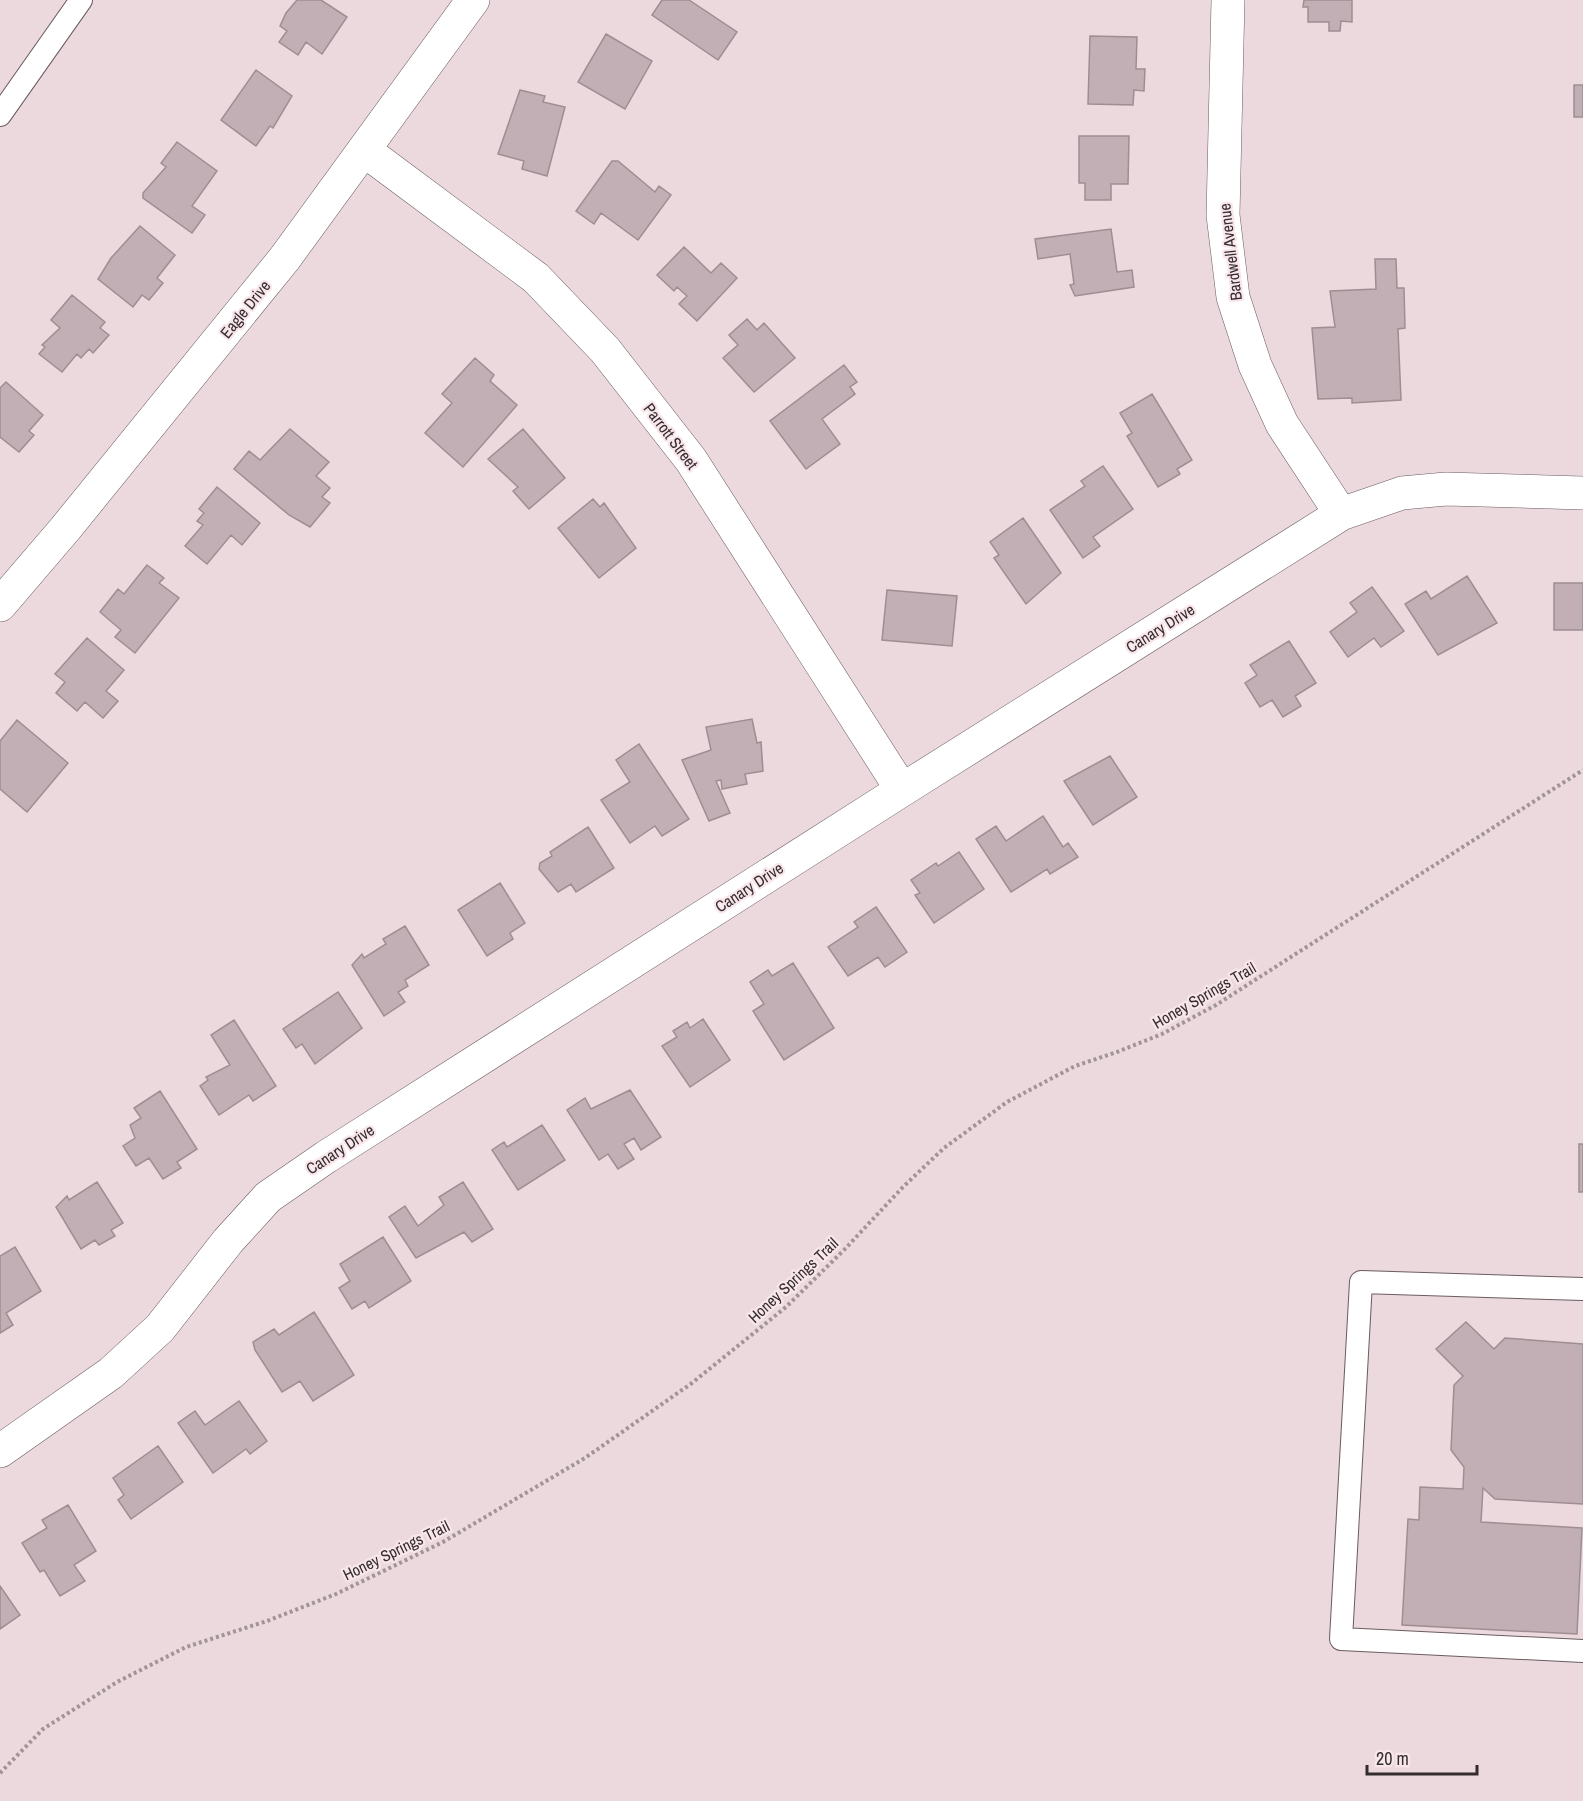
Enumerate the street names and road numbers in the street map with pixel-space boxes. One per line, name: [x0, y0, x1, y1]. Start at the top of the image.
street label: Bardwell Avenue: [1213, 202, 1247, 302]
street label: Eagle Drive: [215, 275, 275, 343]
street label: Parrott Street: [639, 398, 703, 474]
street label: Canary Drive: [1121, 598, 1199, 658]
street label: Canary Drive: [711, 857, 787, 917]
street label: Honey Springs Trail: [1148, 956, 1260, 1034]
street label: Canary Drive: [302, 1119, 378, 1179]
street label: Honey Springs Trail: [743, 1232, 843, 1328]
street label: Honey Springs Trail: [339, 1515, 453, 1585]

